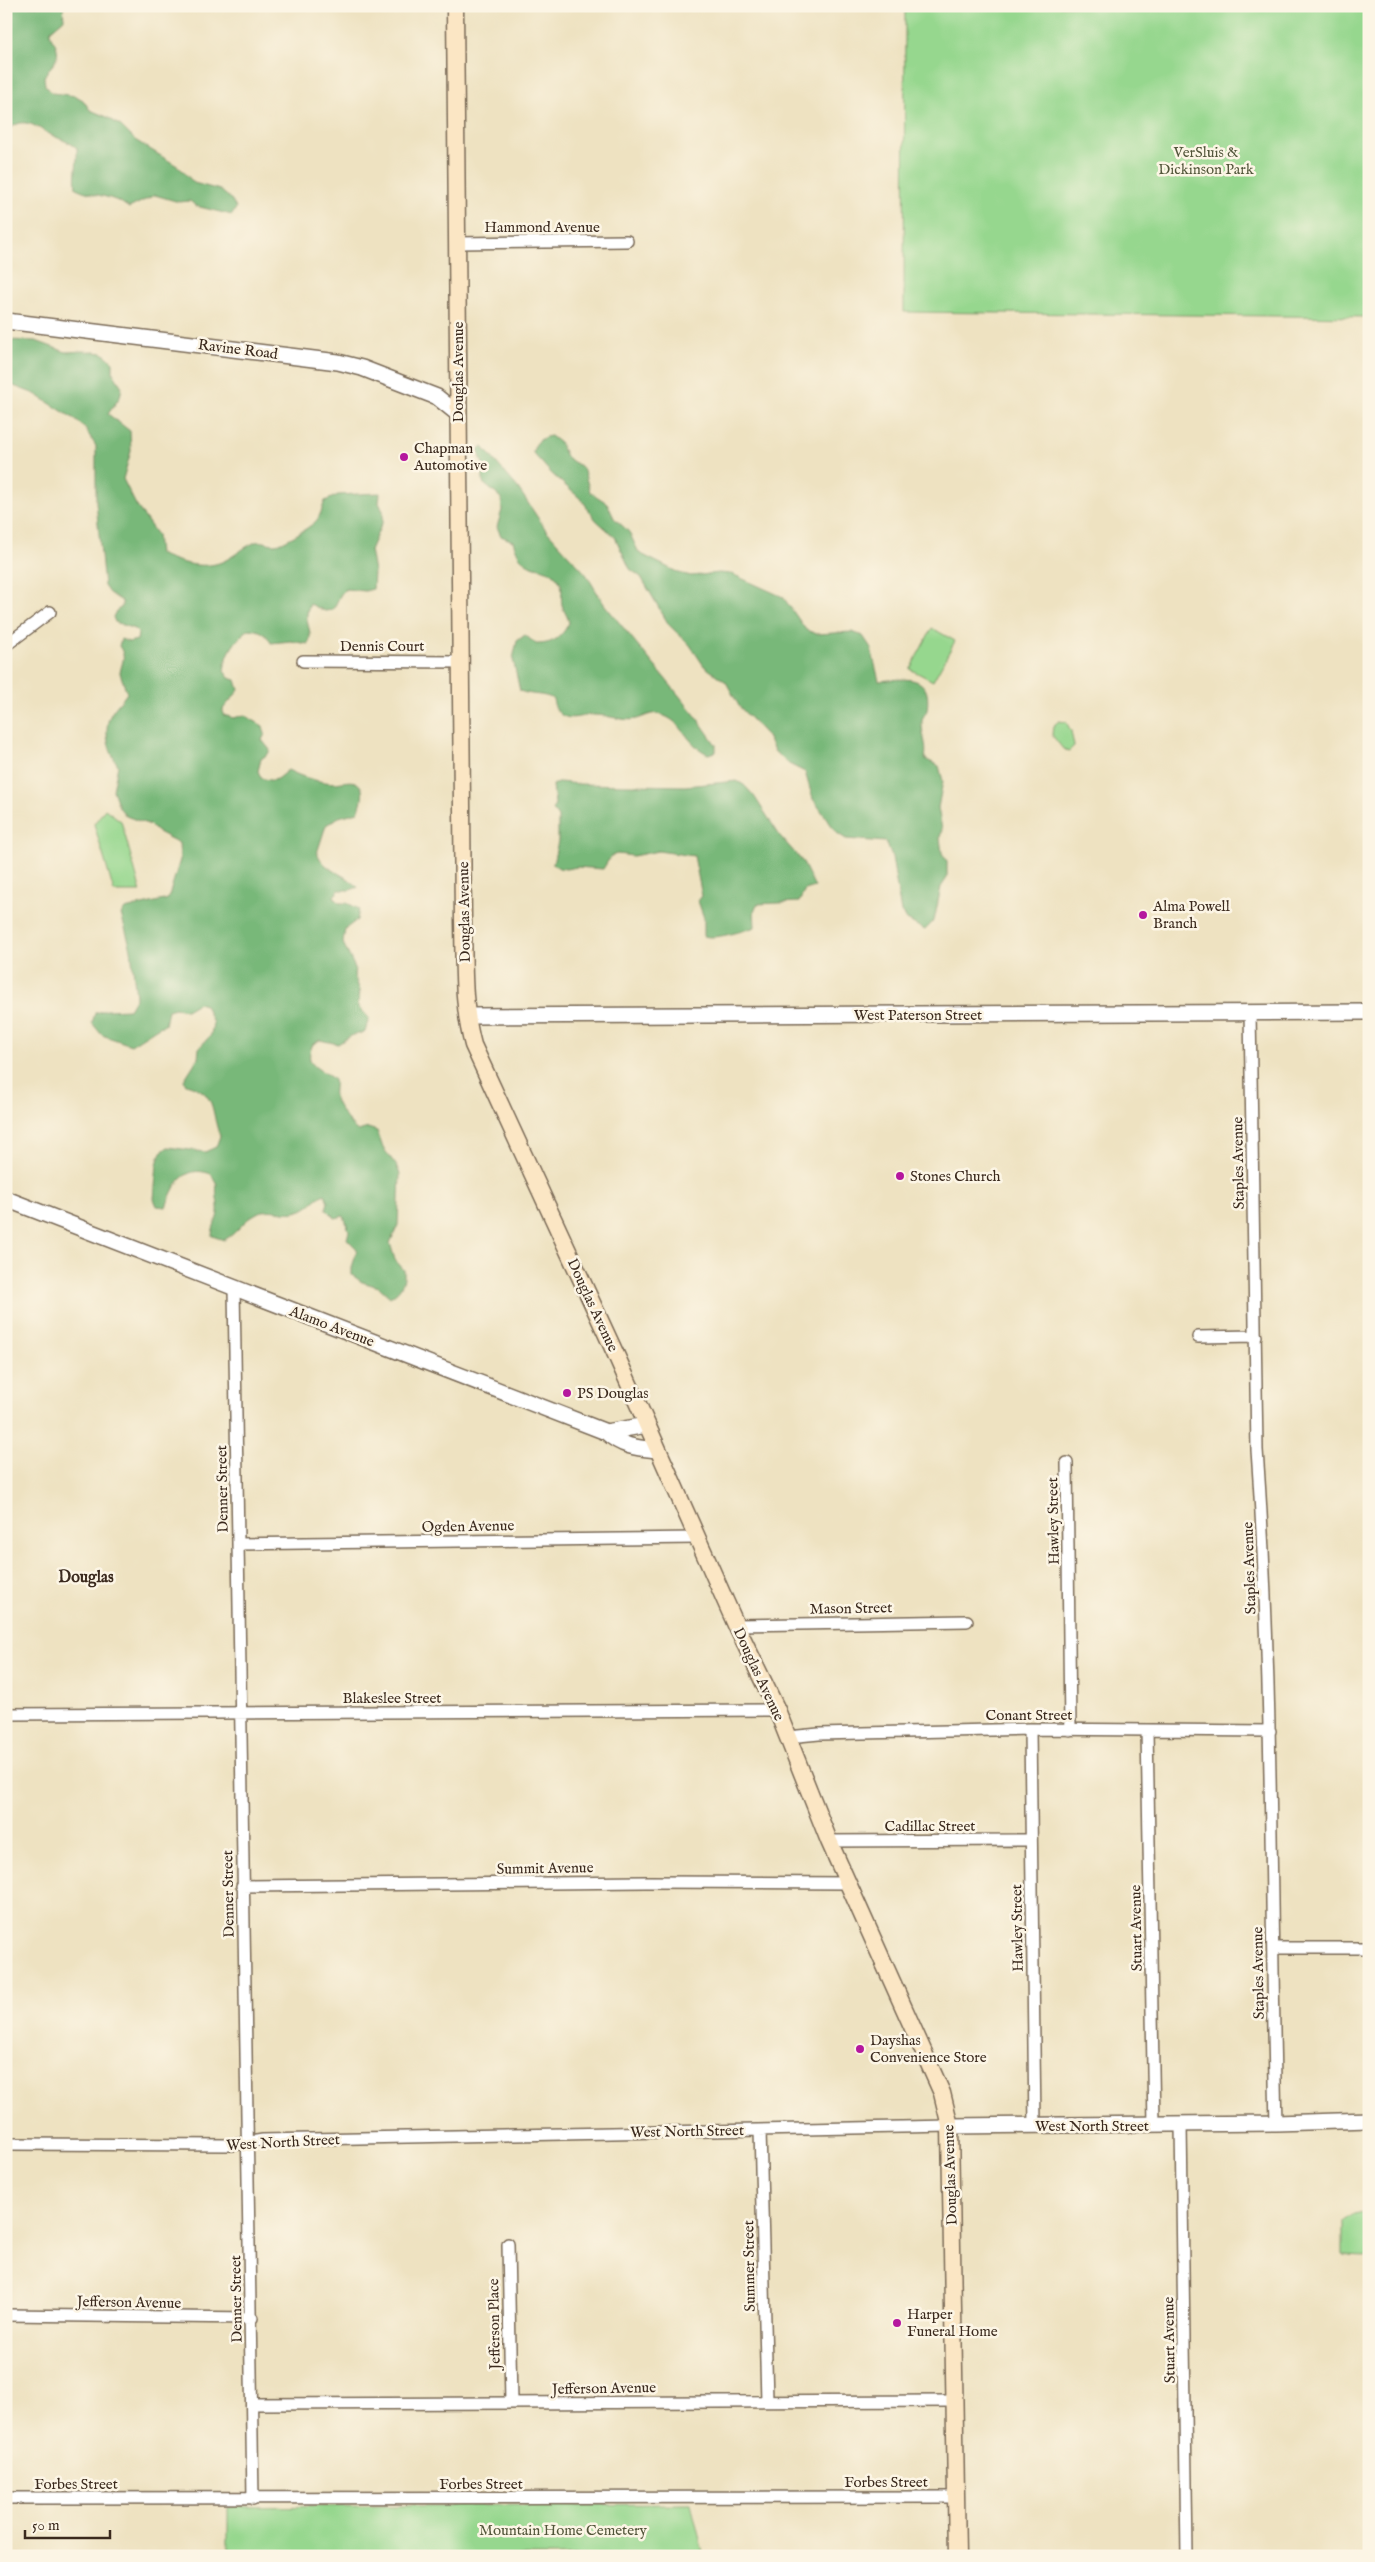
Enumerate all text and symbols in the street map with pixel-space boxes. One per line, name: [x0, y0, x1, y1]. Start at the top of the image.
park label: VerSluis & Dickinson Park: [1158, 143, 1255, 179]
street label: Hammond Avenue: [484, 218, 600, 237]
street label: Douglas Avenue: [449, 321, 468, 422]
street label: Ravine Road: [197, 335, 280, 364]
place label: Chapman Automotive: [413, 439, 487, 475]
marker: Chapman Automotive: [398, 451, 410, 463]
street label: Dennis Court: [340, 637, 424, 656]
street label: Douglas Avenue: [454, 861, 475, 963]
place label: Alma Powell Branch: [1152, 897, 1231, 933]
marker: Alma Powell Branch: [1137, 909, 1149, 921]
street label: West Paterson Street: [854, 1006, 982, 1025]
street label: Staples Avenue: [1228, 1116, 1249, 1210]
place label: Stones Church: [910, 1167, 1001, 1186]
marker: Stones Church: [894, 1170, 906, 1182]
street label: Douglas Avenue: [563, 1255, 623, 1355]
street label: Alamo Avenue: [286, 1301, 377, 1351]
place label: PS Douglas: [577, 1384, 648, 1403]
marker: PS Douglas: [561, 1387, 573, 1399]
street label: Denner Street: [212, 1445, 233, 1533]
street label: Hawley Street: [1043, 1477, 1064, 1565]
street label: Ogden Avenue: [422, 1516, 515, 1537]
street label: Staples Avenue: [1238, 1521, 1261, 1615]
district label: Douglas: [58, 1568, 114, 1588]
street label: Mason Street: [810, 1598, 892, 1619]
street label: Douglas Avenue: [729, 1624, 789, 1724]
street label: Blakeslee Street: [343, 1689, 441, 1708]
street label: Conant Street: [986, 1706, 1072, 1725]
street label: Cadillac Street: [885, 1817, 975, 1836]
street label: Denner Street: [218, 1850, 239, 1938]
street label: Summit Avenue: [496, 1858, 594, 1879]
street label: Hawley Street: [1007, 1884, 1028, 1972]
street label: Stuart Avenue: [1126, 1884, 1147, 1972]
street label: Staples Avenue: [1248, 1926, 1269, 2020]
place label: Dayshas Convenience Store: [870, 2031, 987, 2067]
marker: Dayshas Convenience Store: [854, 2043, 866, 2055]
street label: West North Street: [1035, 2117, 1149, 2136]
street label: West North Street: [630, 2121, 744, 2142]
street label: Douglas Avenue: [939, 2124, 962, 2226]
street label: West North Street: [226, 2130, 340, 2155]
street label: Summer Street: [739, 2220, 760, 2312]
street label: Denner Street: [226, 2255, 247, 2343]
street label: Jefferson Place: [484, 2278, 505, 2372]
street label: Jefferson Avenue: [75, 2292, 181, 2313]
street label: Stuart Avenue: [1159, 2296, 1180, 2384]
place label: Harper Funeral Home: [907, 2305, 998, 2341]
marker: Harper Funeral Home: [891, 2317, 903, 2329]
street label: Jefferson Avenue: [550, 2378, 656, 2399]
street label: Forbes Street: [844, 2473, 928, 2492]
street label: Forbes Street: [34, 2475, 118, 2494]
street label: Forbes Street: [439, 2475, 523, 2494]
scale bar: [25, 2507, 110, 2539]
text: 50 m: [32, 2516, 60, 2535]
park label: Mountain Home Cemetery: [479, 2521, 648, 2540]

